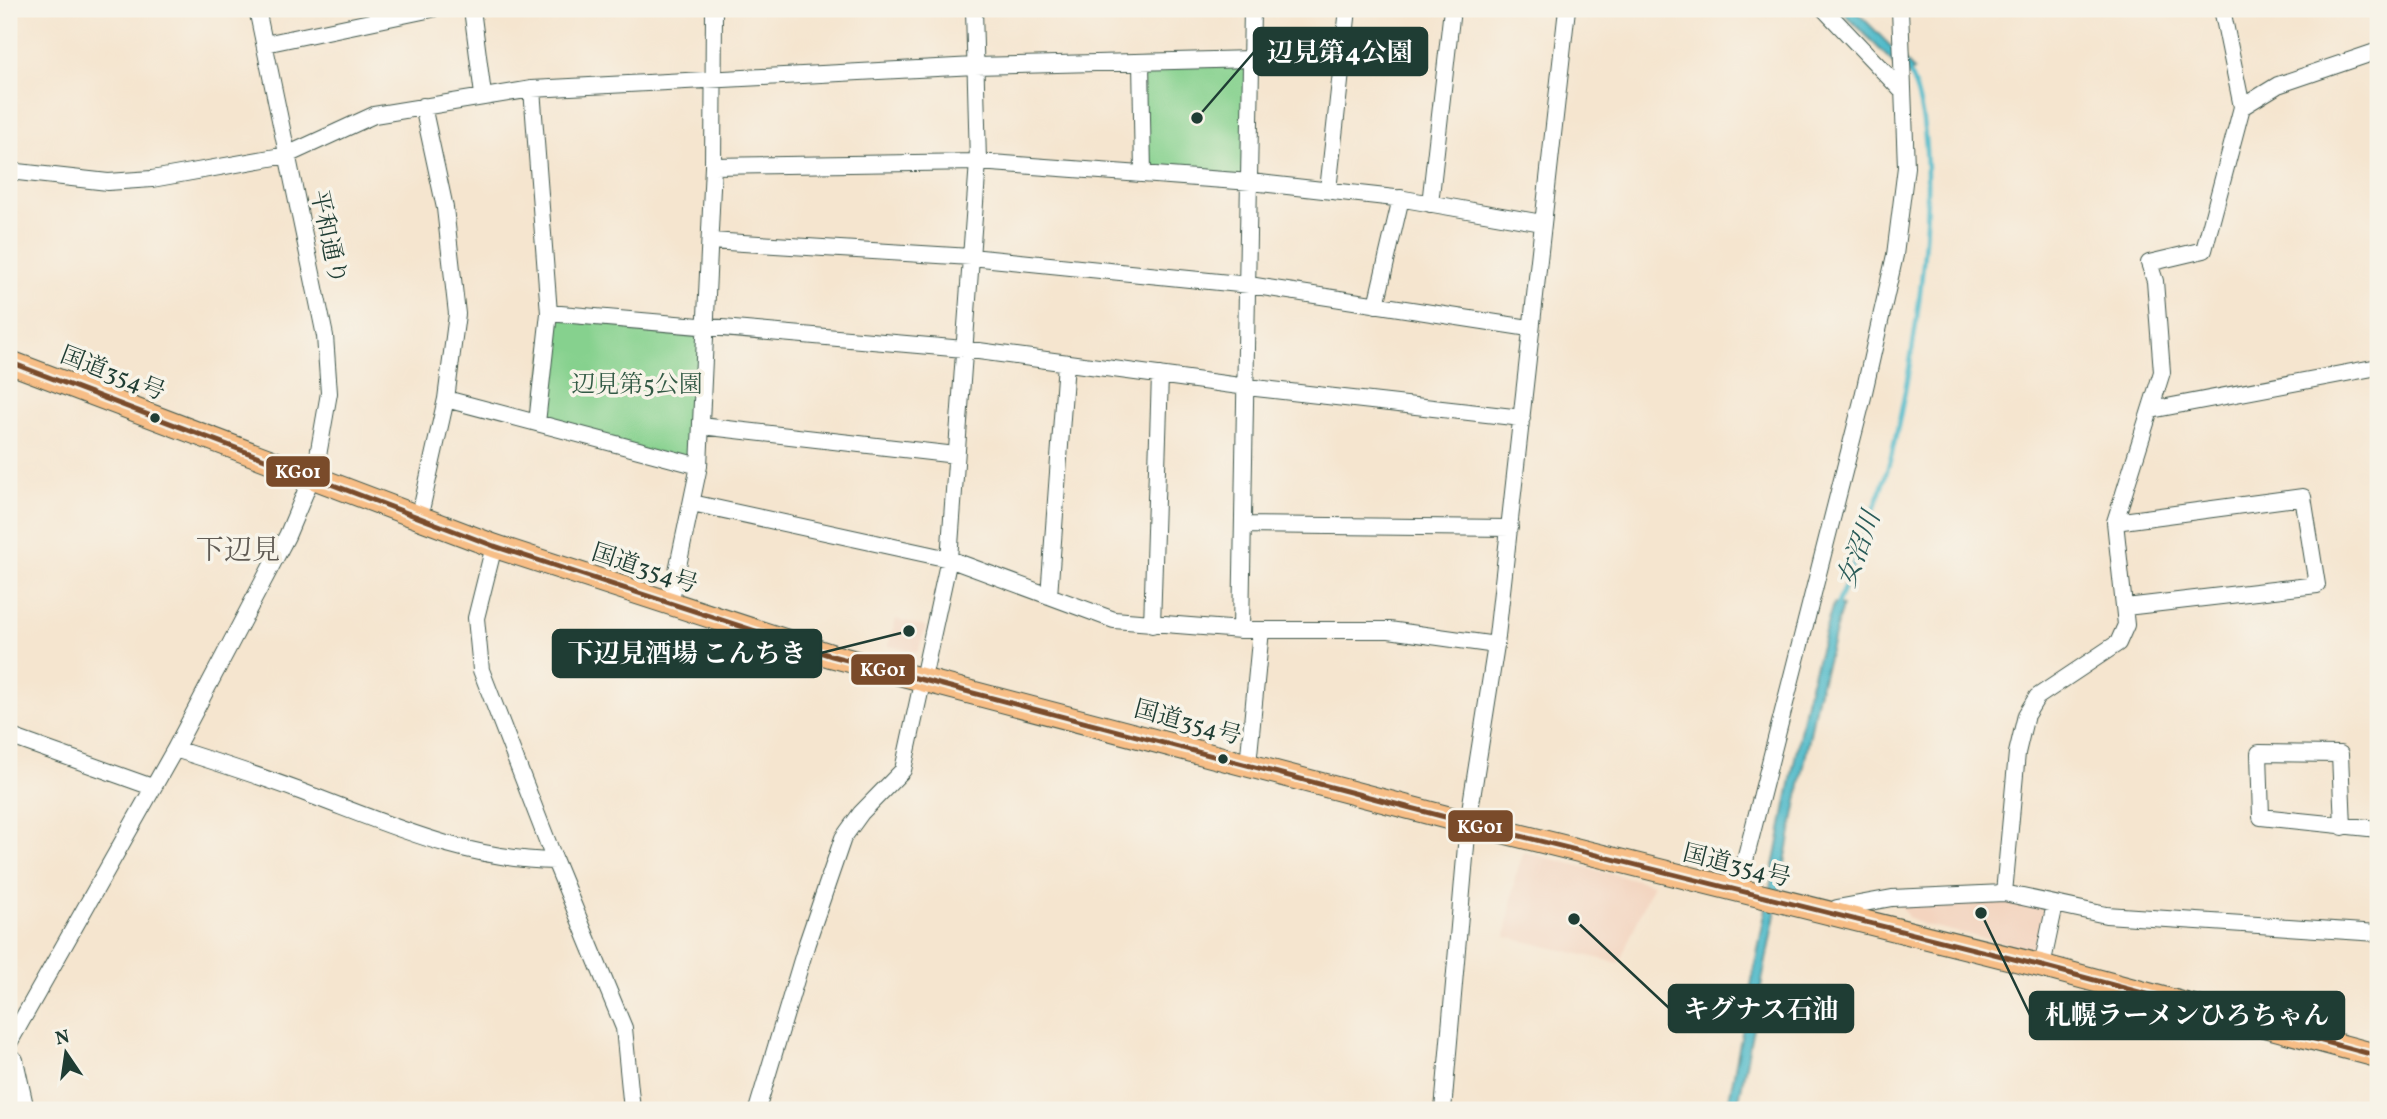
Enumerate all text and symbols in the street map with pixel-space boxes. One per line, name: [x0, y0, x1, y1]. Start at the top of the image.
callout: 辺見第4公園: [1254, 28, 1427, 75]
text: 辺見第4公園: [1267, 36, 1413, 72]
street label: 平和通り: [300, 187, 354, 288]
street label: 国道354号: [55, 339, 170, 410]
park label: 辺見第5公園: [571, 369, 703, 403]
unlabelled marker: [148, 411, 162, 425]
line badge: KG01: [265, 455, 331, 488]
text: KG01: [275, 460, 321, 486]
water label: 女沼川: [1830, 504, 1891, 592]
district label: 下辺見: [196, 532, 280, 571]
street label: 国道354号: [587, 537, 702, 603]
callout: 下辺見酒場 こんちき: [553, 630, 821, 677]
text: 下辺見酒場 こんちき: [567, 637, 807, 673]
line badge: KG01: [850, 653, 916, 686]
text: KG01: [860, 658, 906, 684]
street label: 国道354号: [1130, 693, 1245, 755]
unlabelled marker: [1216, 752, 1230, 766]
line badge: KG01: [1447, 809, 1514, 843]
text: KG01: [1457, 815, 1503, 841]
street label: 国道354号: [1679, 837, 1794, 897]
callout: キグナス石油: [1669, 985, 1853, 1032]
callout: 札幌ラーメンひろちゃん: [2030, 992, 2344, 1039]
text: キグナス石油: [1684, 993, 1838, 1029]
text: 札幌ラーメンひろちゃん: [2045, 999, 2329, 1035]
north arrow: [32, 1018, 102, 1088]
text: N: [53, 1024, 72, 1053]

